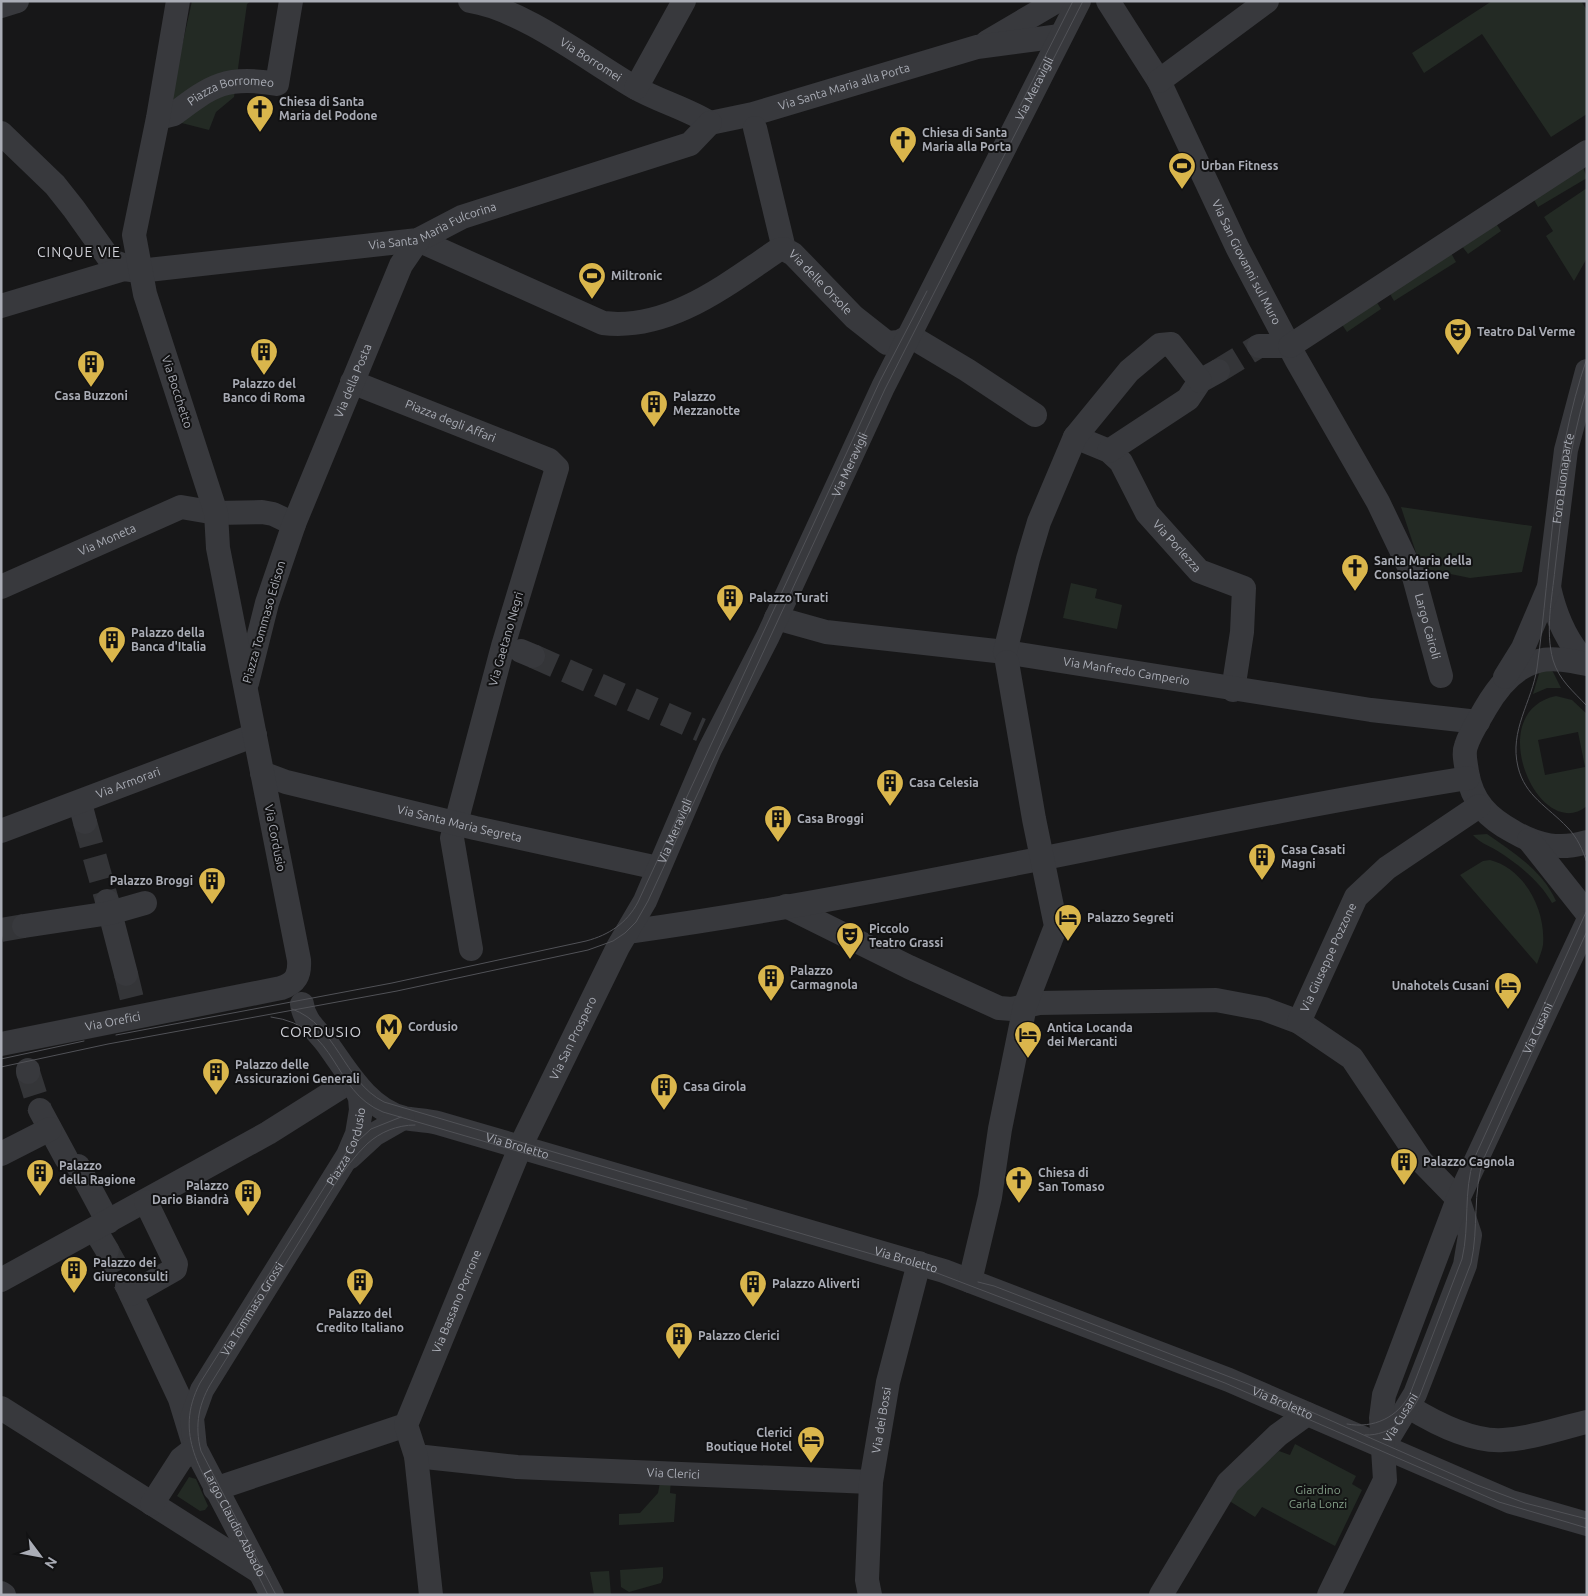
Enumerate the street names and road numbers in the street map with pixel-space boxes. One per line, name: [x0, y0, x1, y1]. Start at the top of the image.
street label: Via Borromei: [558, 35, 624, 84]
street label: Via Meravigli: [1012, 55, 1056, 122]
street label: Via Santa Maria alla Porta: [777, 60, 911, 112]
street label: Piazza Borromeo: [185, 74, 275, 108]
street label: Via San Giovanni sul Muro: [1210, 198, 1284, 327]
street label: Via Santa Maria Fulcorina: [368, 199, 498, 251]
street label: Via delle Orsole: [786, 247, 855, 317]
street label: Via della Posta: [332, 342, 374, 419]
street label: Via Bocchetto: [160, 354, 195, 430]
street label: Piazza degli Affari: [404, 397, 498, 444]
street label: Via Meravigli: [829, 430, 870, 499]
street label: Foro Buonaparte: [1550, 432, 1576, 524]
street label: Via Porlezza: [1151, 517, 1204, 575]
street label: Via Moneta: [76, 521, 138, 558]
street label: Piazza Tommaso Edison: [240, 559, 287, 685]
street label: Via Gaetano Negri: [486, 590, 525, 688]
street label: Largo Cairoli: [1413, 592, 1443, 661]
street label: Via Manfredo Camperio: [1062, 654, 1191, 687]
street label: Via Armorari: [94, 764, 162, 801]
street label: Via Meravigli: [655, 796, 694, 865]
street label: Via Santa Maria Segreta: [396, 802, 523, 844]
street label: Via Cordusio: [263, 803, 288, 872]
street label: Via Giuseppe Pozzone: [1298, 901, 1358, 1014]
street label: Via San Prospero: [547, 994, 599, 1082]
street label: Via Cusani: [1520, 1000, 1555, 1056]
street label: Via Orefici: [84, 1009, 142, 1033]
street label: Piazza Cordusio: [324, 1106, 367, 1188]
street label: Via Broletto: [484, 1130, 551, 1161]
street label: Via Broletto: [873, 1244, 939, 1275]
street label: Via Bassano Porrone: [429, 1248, 483, 1355]
street label: Via Tommaso Grossi: [218, 1260, 286, 1358]
street label: Via Broletto: [1250, 1384, 1315, 1422]
street label: Via dei Bossi: [869, 1386, 893, 1454]
street label: Via Cusani: [1380, 1391, 1420, 1445]
street label: Via Clerici: [647, 1466, 700, 1481]
street label: Largo Claudio Abbado: [202, 1467, 268, 1579]

